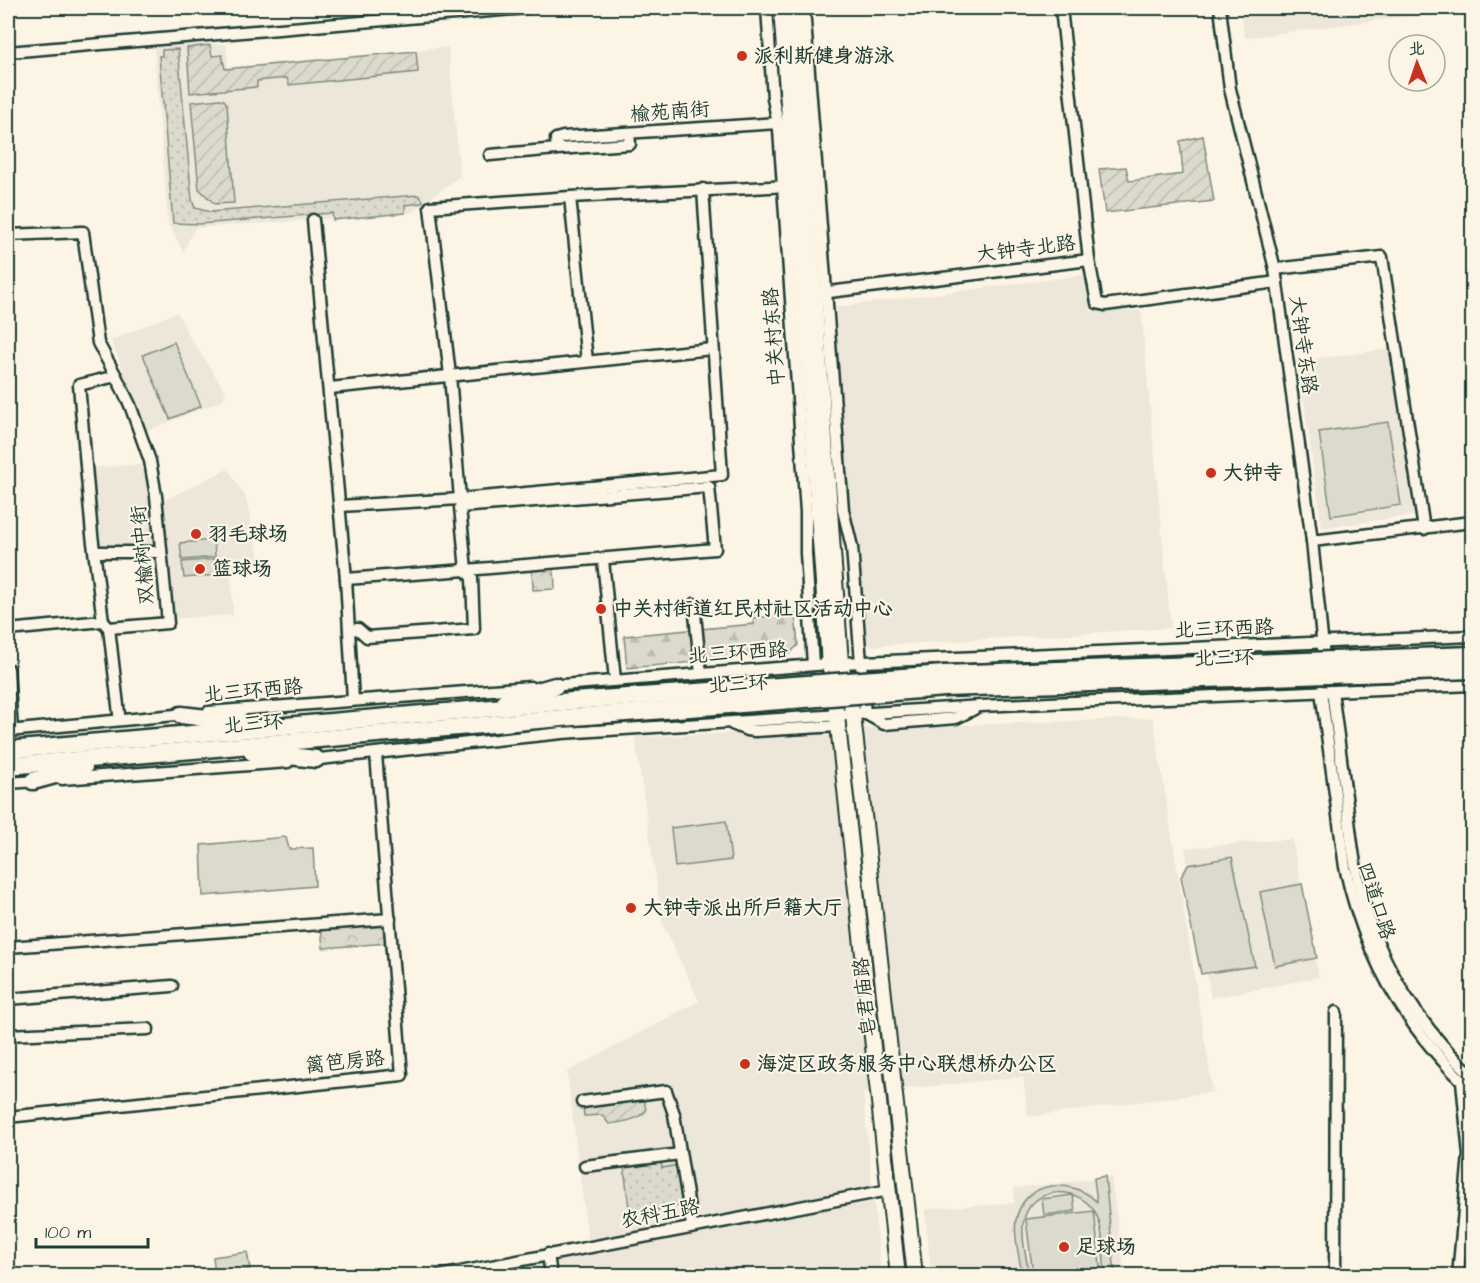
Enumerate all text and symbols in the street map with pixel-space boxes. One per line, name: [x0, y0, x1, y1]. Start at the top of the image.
north arrow: [1387, 33, 1447, 93]
text: 北: [1408, 38, 1425, 60]
place label: 派利斯健身游泳: [754, 42, 895, 70]
marker: 派利斯健身游泳: [735, 49, 749, 63]
street label: 榆苑南街: [629, 95, 711, 129]
street label: 大钟寺北路: [975, 229, 1078, 269]
street label: 中关村东路: [756, 285, 791, 388]
street label: 大钟寺东路: [1282, 294, 1324, 397]
place label: 大钟寺: [1223, 459, 1283, 487]
marker: 大钟寺: [1204, 466, 1218, 480]
street label: 双榆树中街: [125, 504, 161, 606]
place label: 羽毛球场: [208, 520, 288, 548]
marker: 羽毛球场: [189, 527, 203, 541]
place label: 篮球场: [212, 555, 272, 583]
marker: 篮球场: [193, 562, 207, 576]
place label: 中关村街道红民村社区活动中心: [613, 595, 893, 623]
marker: 中关村街道红民村社区活动中心: [594, 602, 608, 616]
street label: 北三环西路: [1174, 613, 1275, 645]
street label: 北三环西路: [687, 635, 790, 670]
street label: 北三环: [1194, 643, 1254, 673]
street label: 北三环: [707, 668, 769, 700]
street label: 北三环西路: [202, 673, 305, 709]
street label: 北三环: [222, 707, 284, 741]
street label: 四道口路: [1350, 859, 1402, 944]
place label: 大钟寺派出所户籍大厅: [643, 894, 843, 922]
marker: 大钟寺派出所户籍大厅: [624, 901, 638, 915]
street label: 皂君庙路: [847, 955, 883, 1038]
street label: 篱笆房路: [304, 1044, 387, 1080]
place label: 海淀区政务服务中心联想桥办公区: [757, 1050, 1057, 1078]
marker: 海淀区政务服务中心联想桥办公区: [738, 1057, 752, 1071]
street label: 农科五路: [618, 1192, 703, 1235]
scale bar: [36, 1211, 148, 1249]
text: 100 m: [45, 1220, 91, 1245]
place label: 足球场: [1076, 1233, 1136, 1261]
marker: 足球场: [1057, 1240, 1071, 1254]

